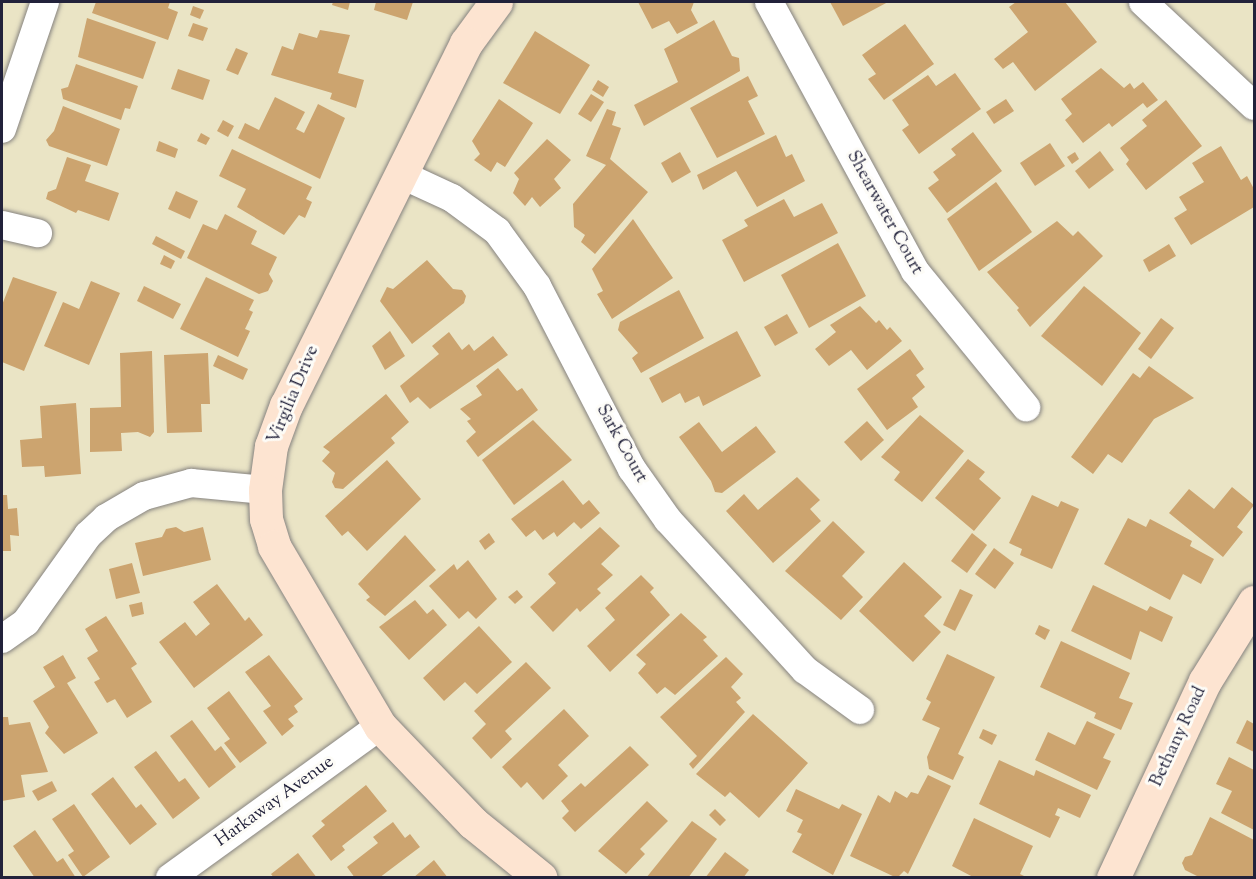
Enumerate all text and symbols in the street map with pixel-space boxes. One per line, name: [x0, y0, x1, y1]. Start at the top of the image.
street label: Shearwater Court: [841, 147, 927, 279]
street label: Virgilia Drive: [264, 343, 324, 447]
street label: Sark Court: [591, 401, 651, 487]
street label: Bethany Road: [1146, 683, 1212, 791]
street label: Harkaway Avenue: [212, 752, 338, 852]

